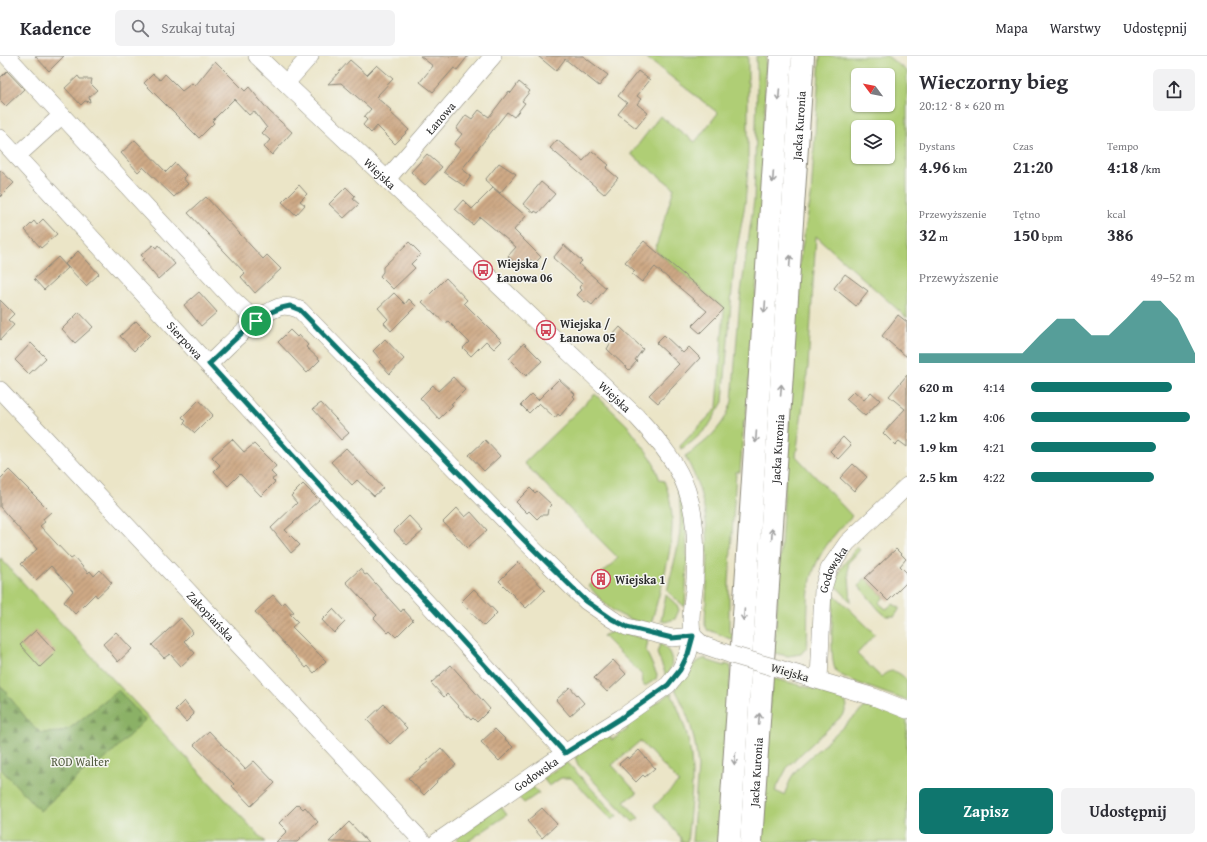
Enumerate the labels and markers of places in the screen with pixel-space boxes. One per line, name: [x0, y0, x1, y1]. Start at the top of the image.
place label: Wiejska / Łanowa 06: [497, 255, 552, 286]
bus stop icon: Wiejska / Łanowa 06: [472, 259, 494, 281]
pin: [239, 304, 273, 338]
place label: Wiejska / Łanowa 05: [560, 315, 615, 346]
bus stop icon: Wiejska / Łanowa 05: [535, 319, 557, 341]
building icon: Wiejska 1: [590, 568, 612, 590]
place label: Wiejska 1: [615, 571, 665, 588]

